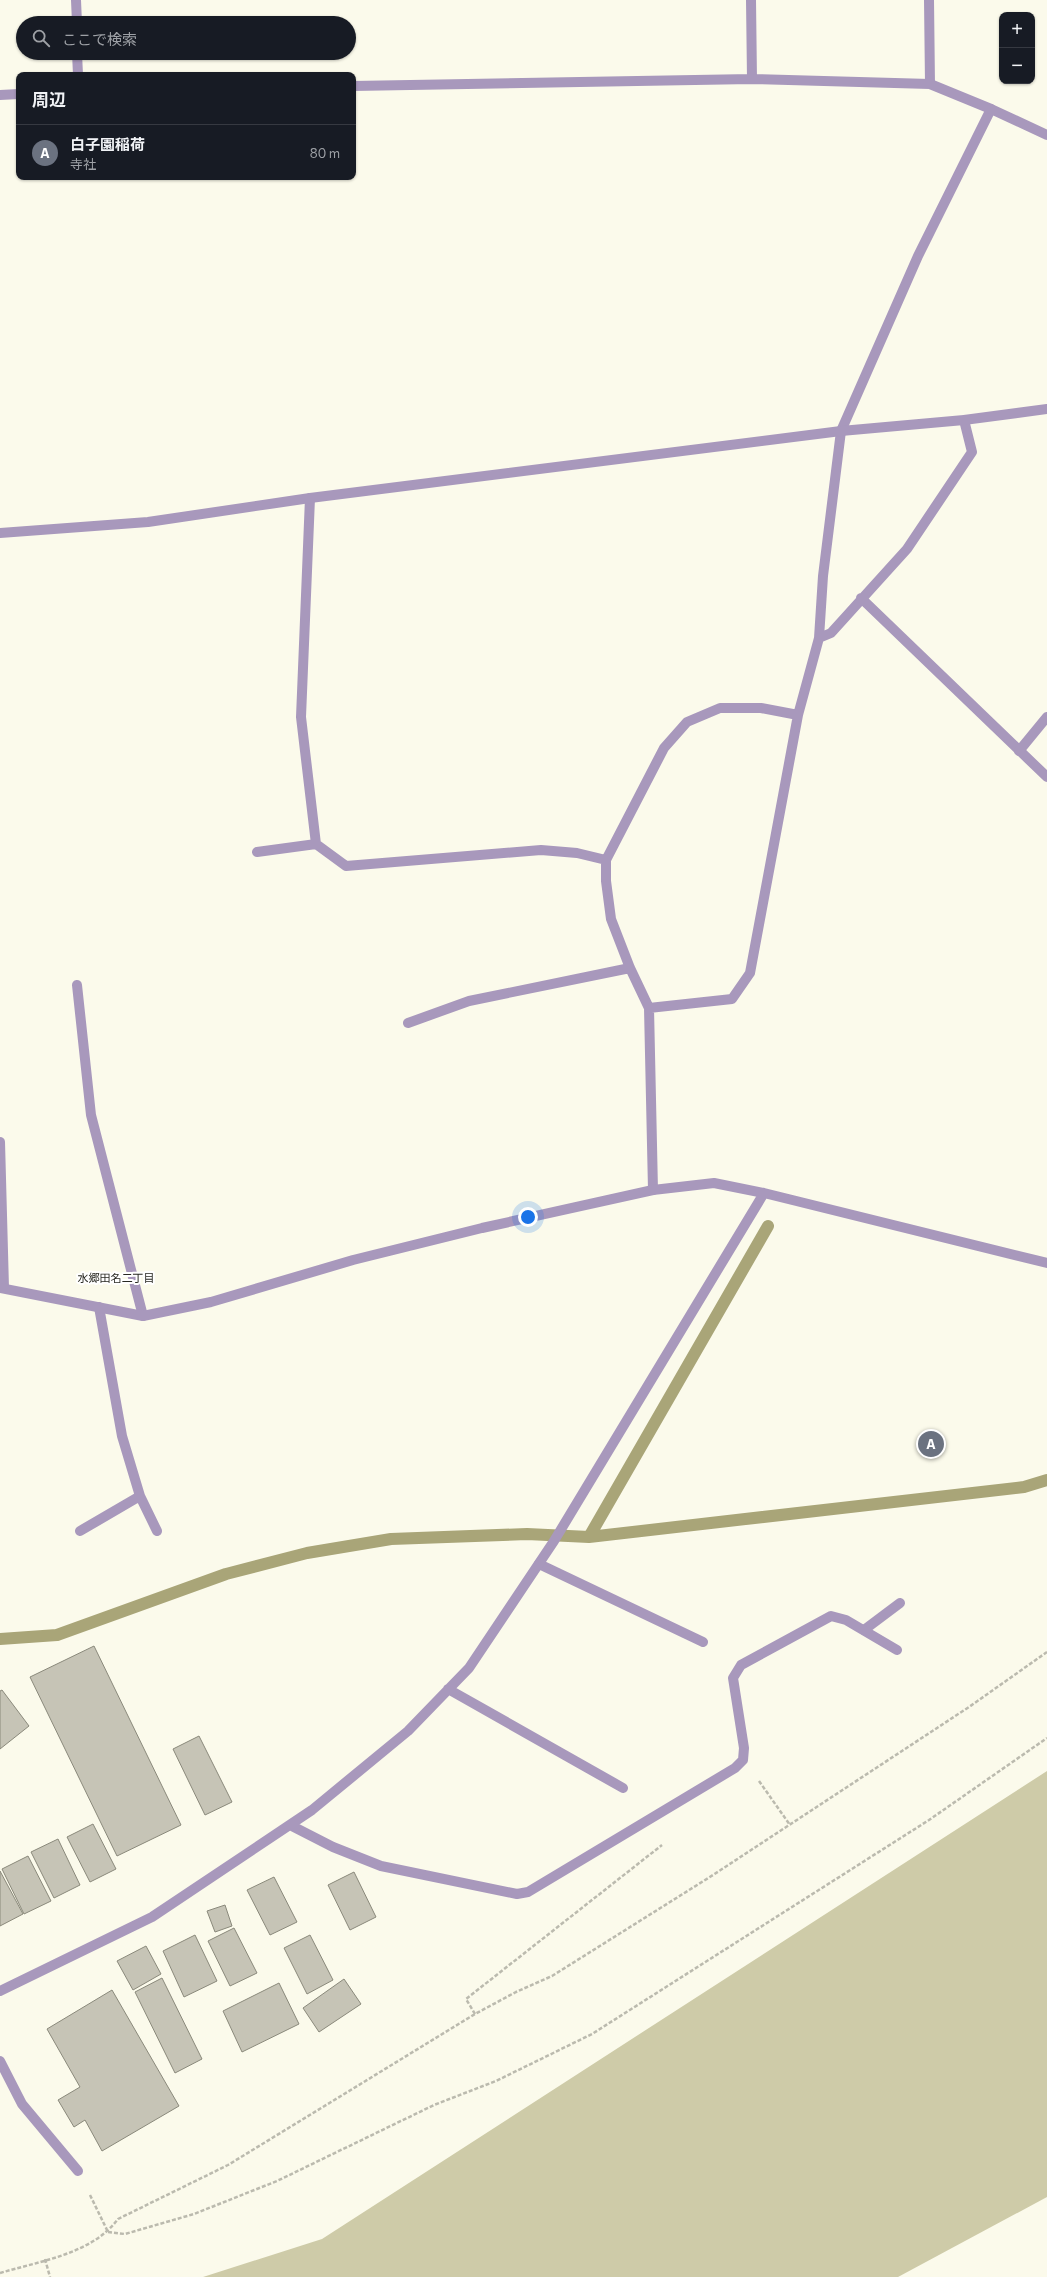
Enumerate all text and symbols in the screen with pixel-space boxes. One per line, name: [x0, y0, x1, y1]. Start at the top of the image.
map controls: [999, 12, 1035, 84]
button: +: [999, 12, 1035, 48]
search box: [16, 16, 356, 60]
icon: search: [30, 27, 52, 49]
text: ここで検索: [62, 30, 137, 48]
button: −: [999, 48, 1035, 84]
text: 周辺: [32, 89, 66, 110]
text: 白子園稲荷: [70, 135, 145, 153]
text: A: [40, 145, 50, 161]
text: 80 m: [310, 145, 340, 161]
text: 寺社: [70, 156, 96, 172]
your location: [518, 1207, 538, 1227]
district label: 水郷田名二丁目: [78, 1271, 155, 1284]
pin: A: [918, 1429, 944, 1459]

